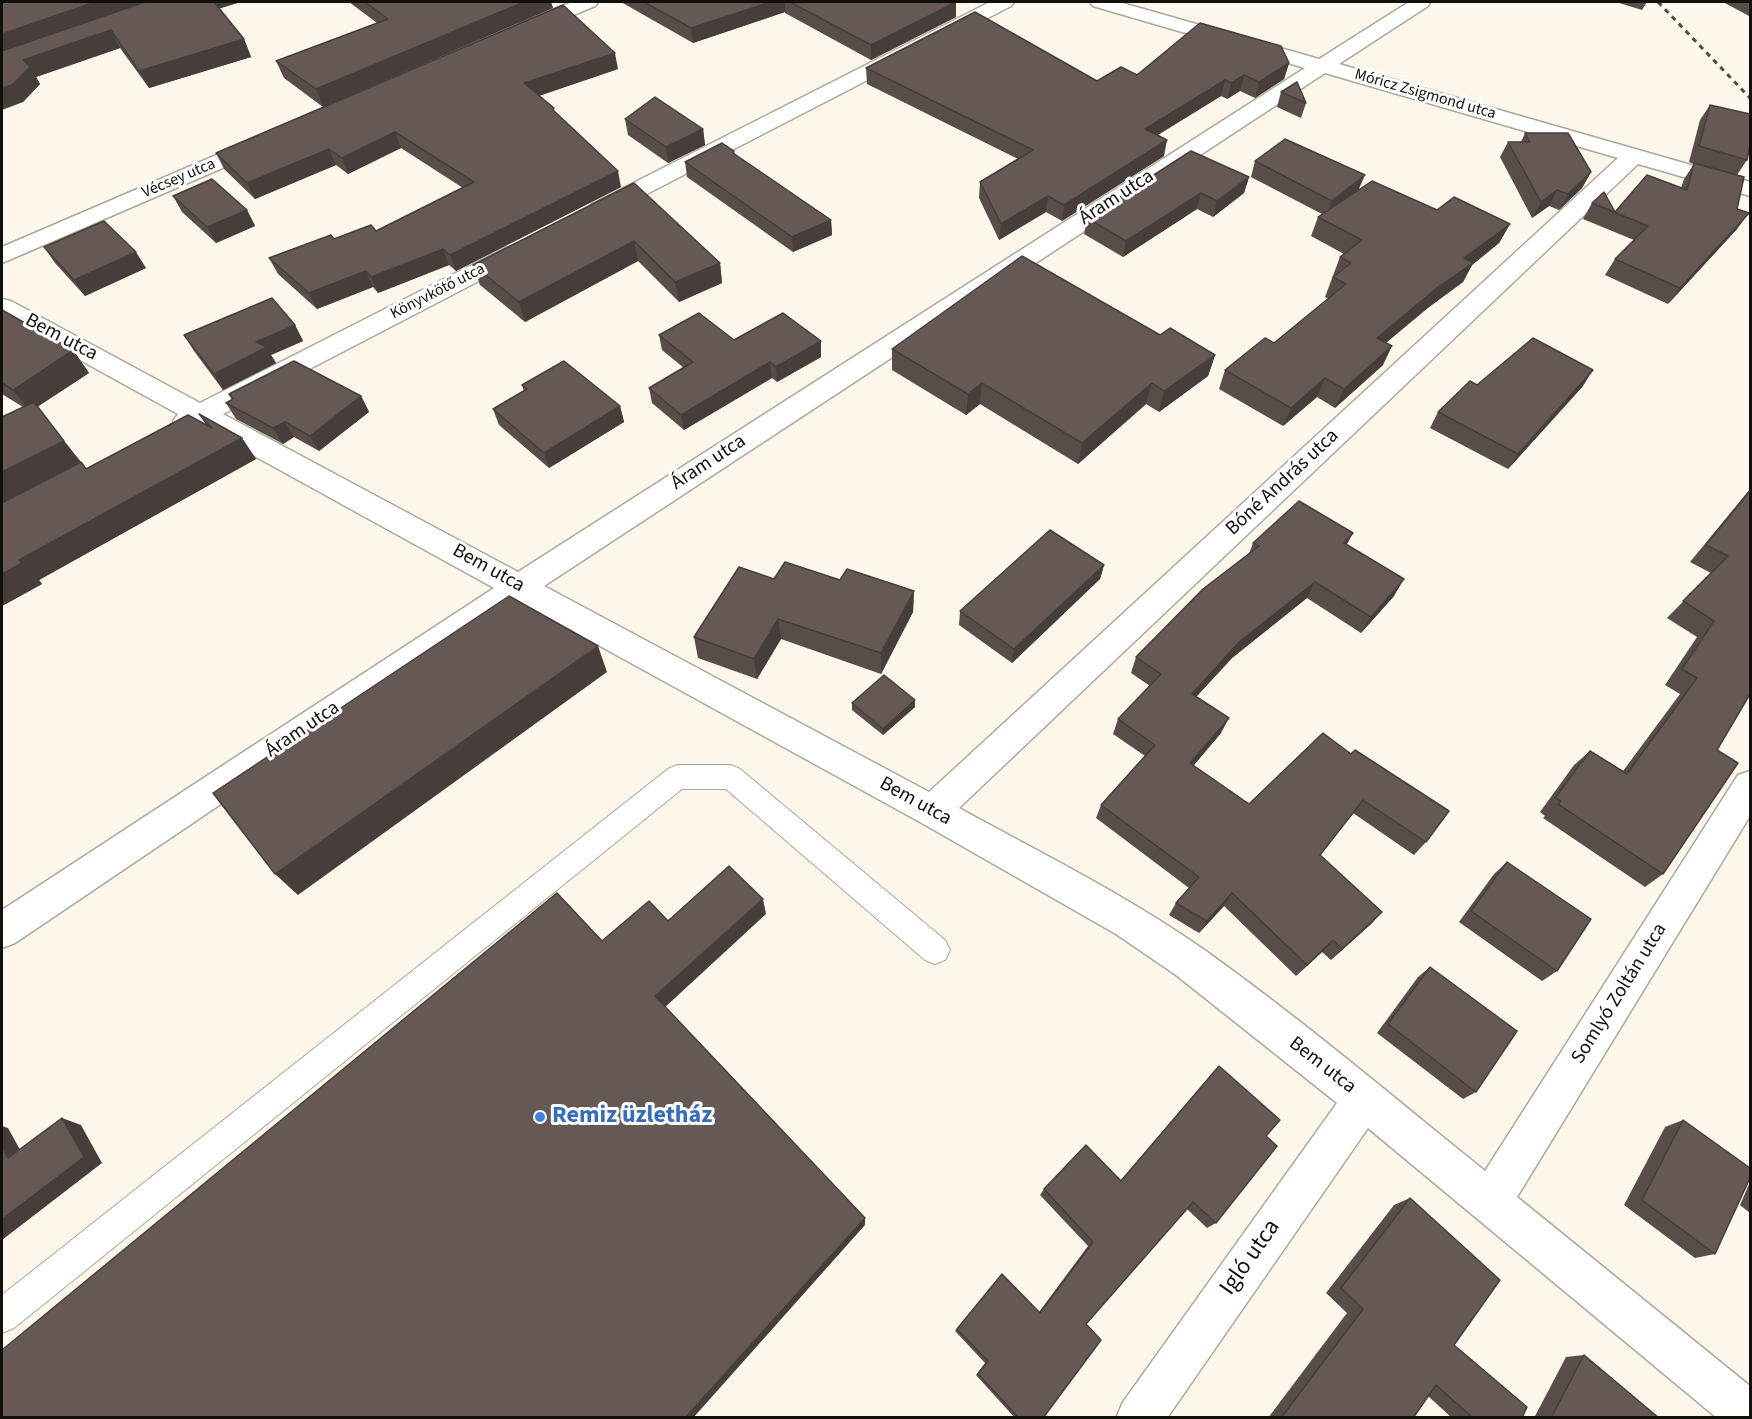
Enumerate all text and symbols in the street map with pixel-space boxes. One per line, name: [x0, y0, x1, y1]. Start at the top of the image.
street label: Móricz Zsigmond utca: [1352, 66, 1498, 124]
street label: Vécsey utca: [139, 155, 219, 203]
street label: Áram utca: [1075, 165, 1159, 231]
street label: Könyvkötő utca: [387, 260, 489, 324]
street label: Bem utca: [21, 309, 101, 367]
street label: Bóné András utca: [1222, 425, 1344, 541]
street label: Áram utca: [667, 430, 751, 496]
street label: Bem utca: [448, 539, 528, 599]
street label: Áram utca: [261, 696, 345, 764]
street label: Bem utca: [875, 772, 955, 832]
street label: Somlyó Zoltán utca: [1567, 919, 1673, 1069]
street label: Bem utca: [1284, 1032, 1360, 1100]
place label: Remiz üzletház: [552, 1103, 712, 1131]
marker: Remiz üzletház: [533, 1110, 547, 1124]
street label: Igló utca: [1215, 1215, 1287, 1301]

